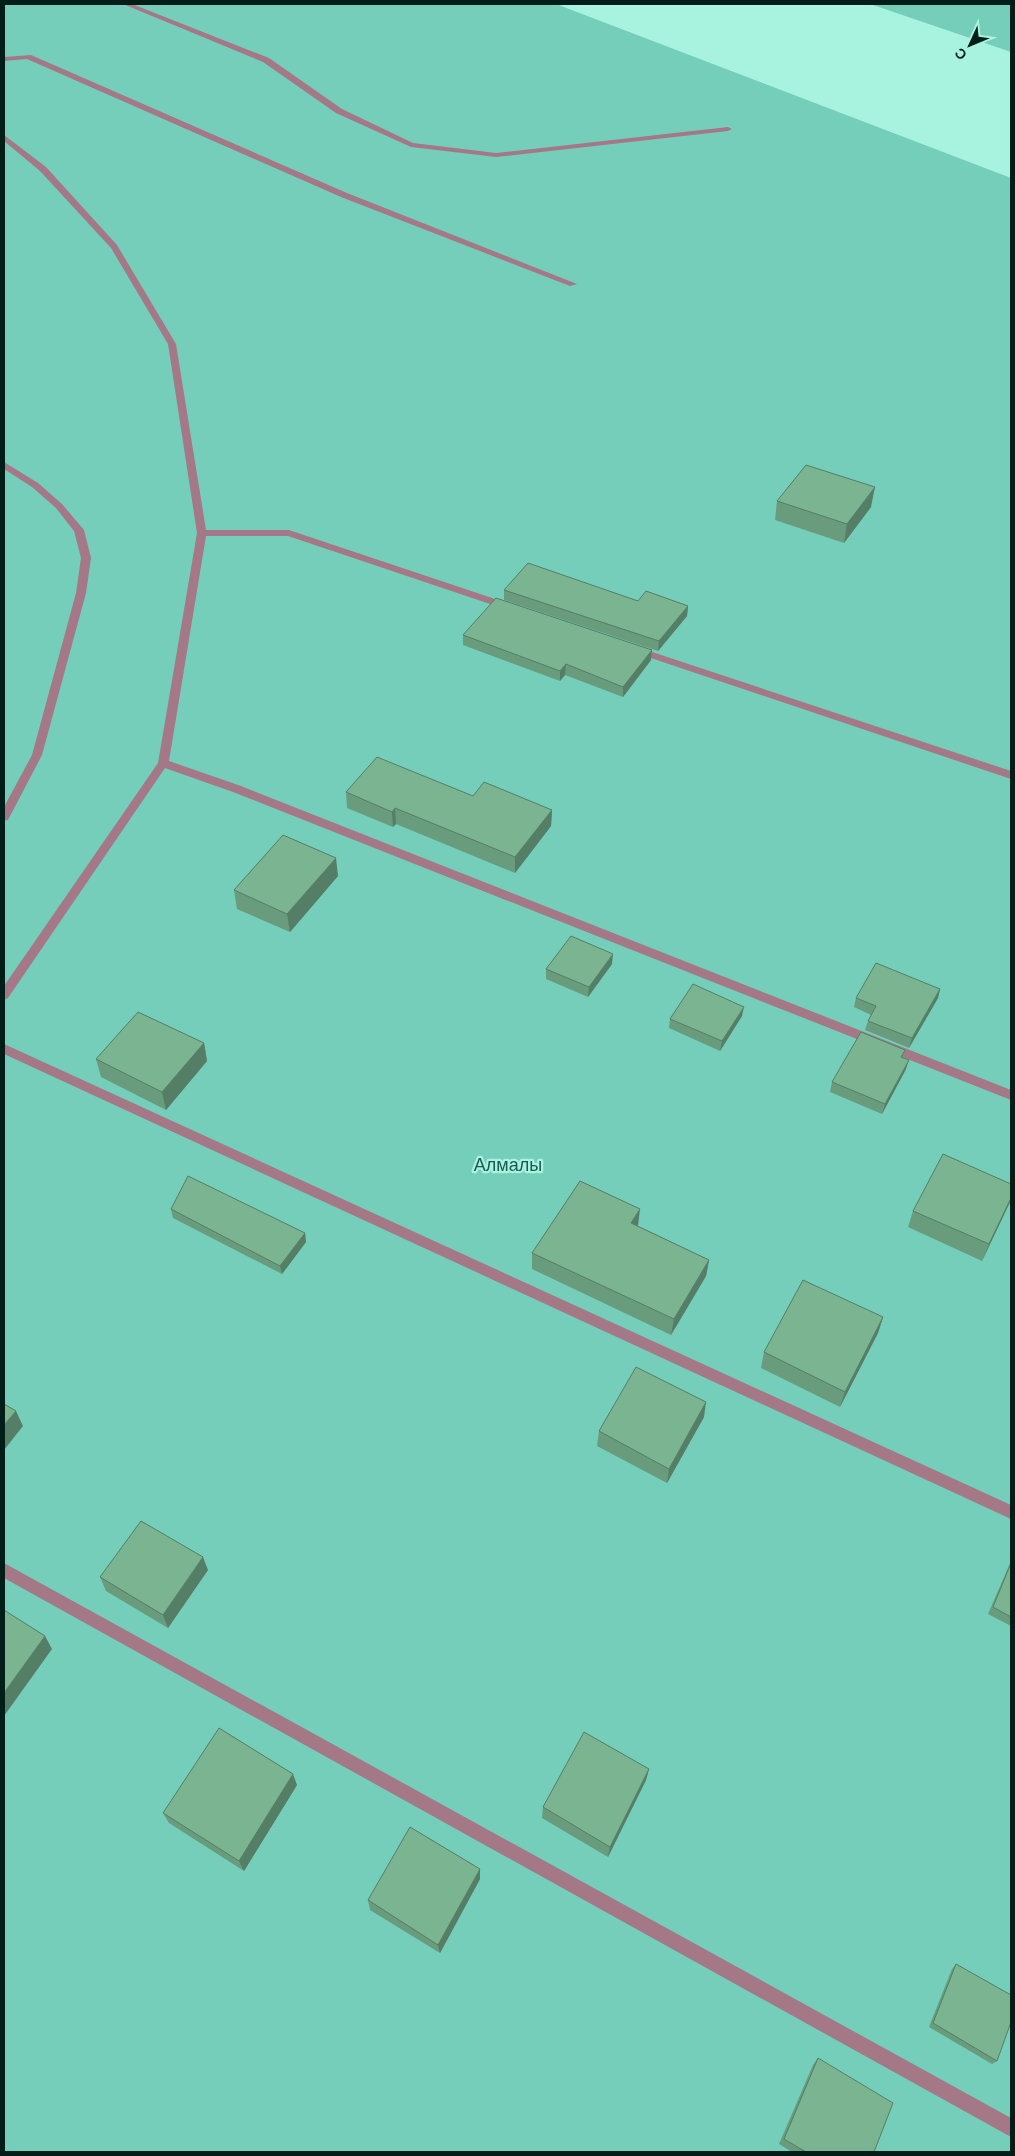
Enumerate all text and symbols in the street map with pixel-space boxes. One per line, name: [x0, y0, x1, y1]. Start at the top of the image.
north arrow: [945, 20, 995, 70]
text: С: [951, 45, 970, 63]
park label: Алмалы: [474, 1155, 542, 1175]

